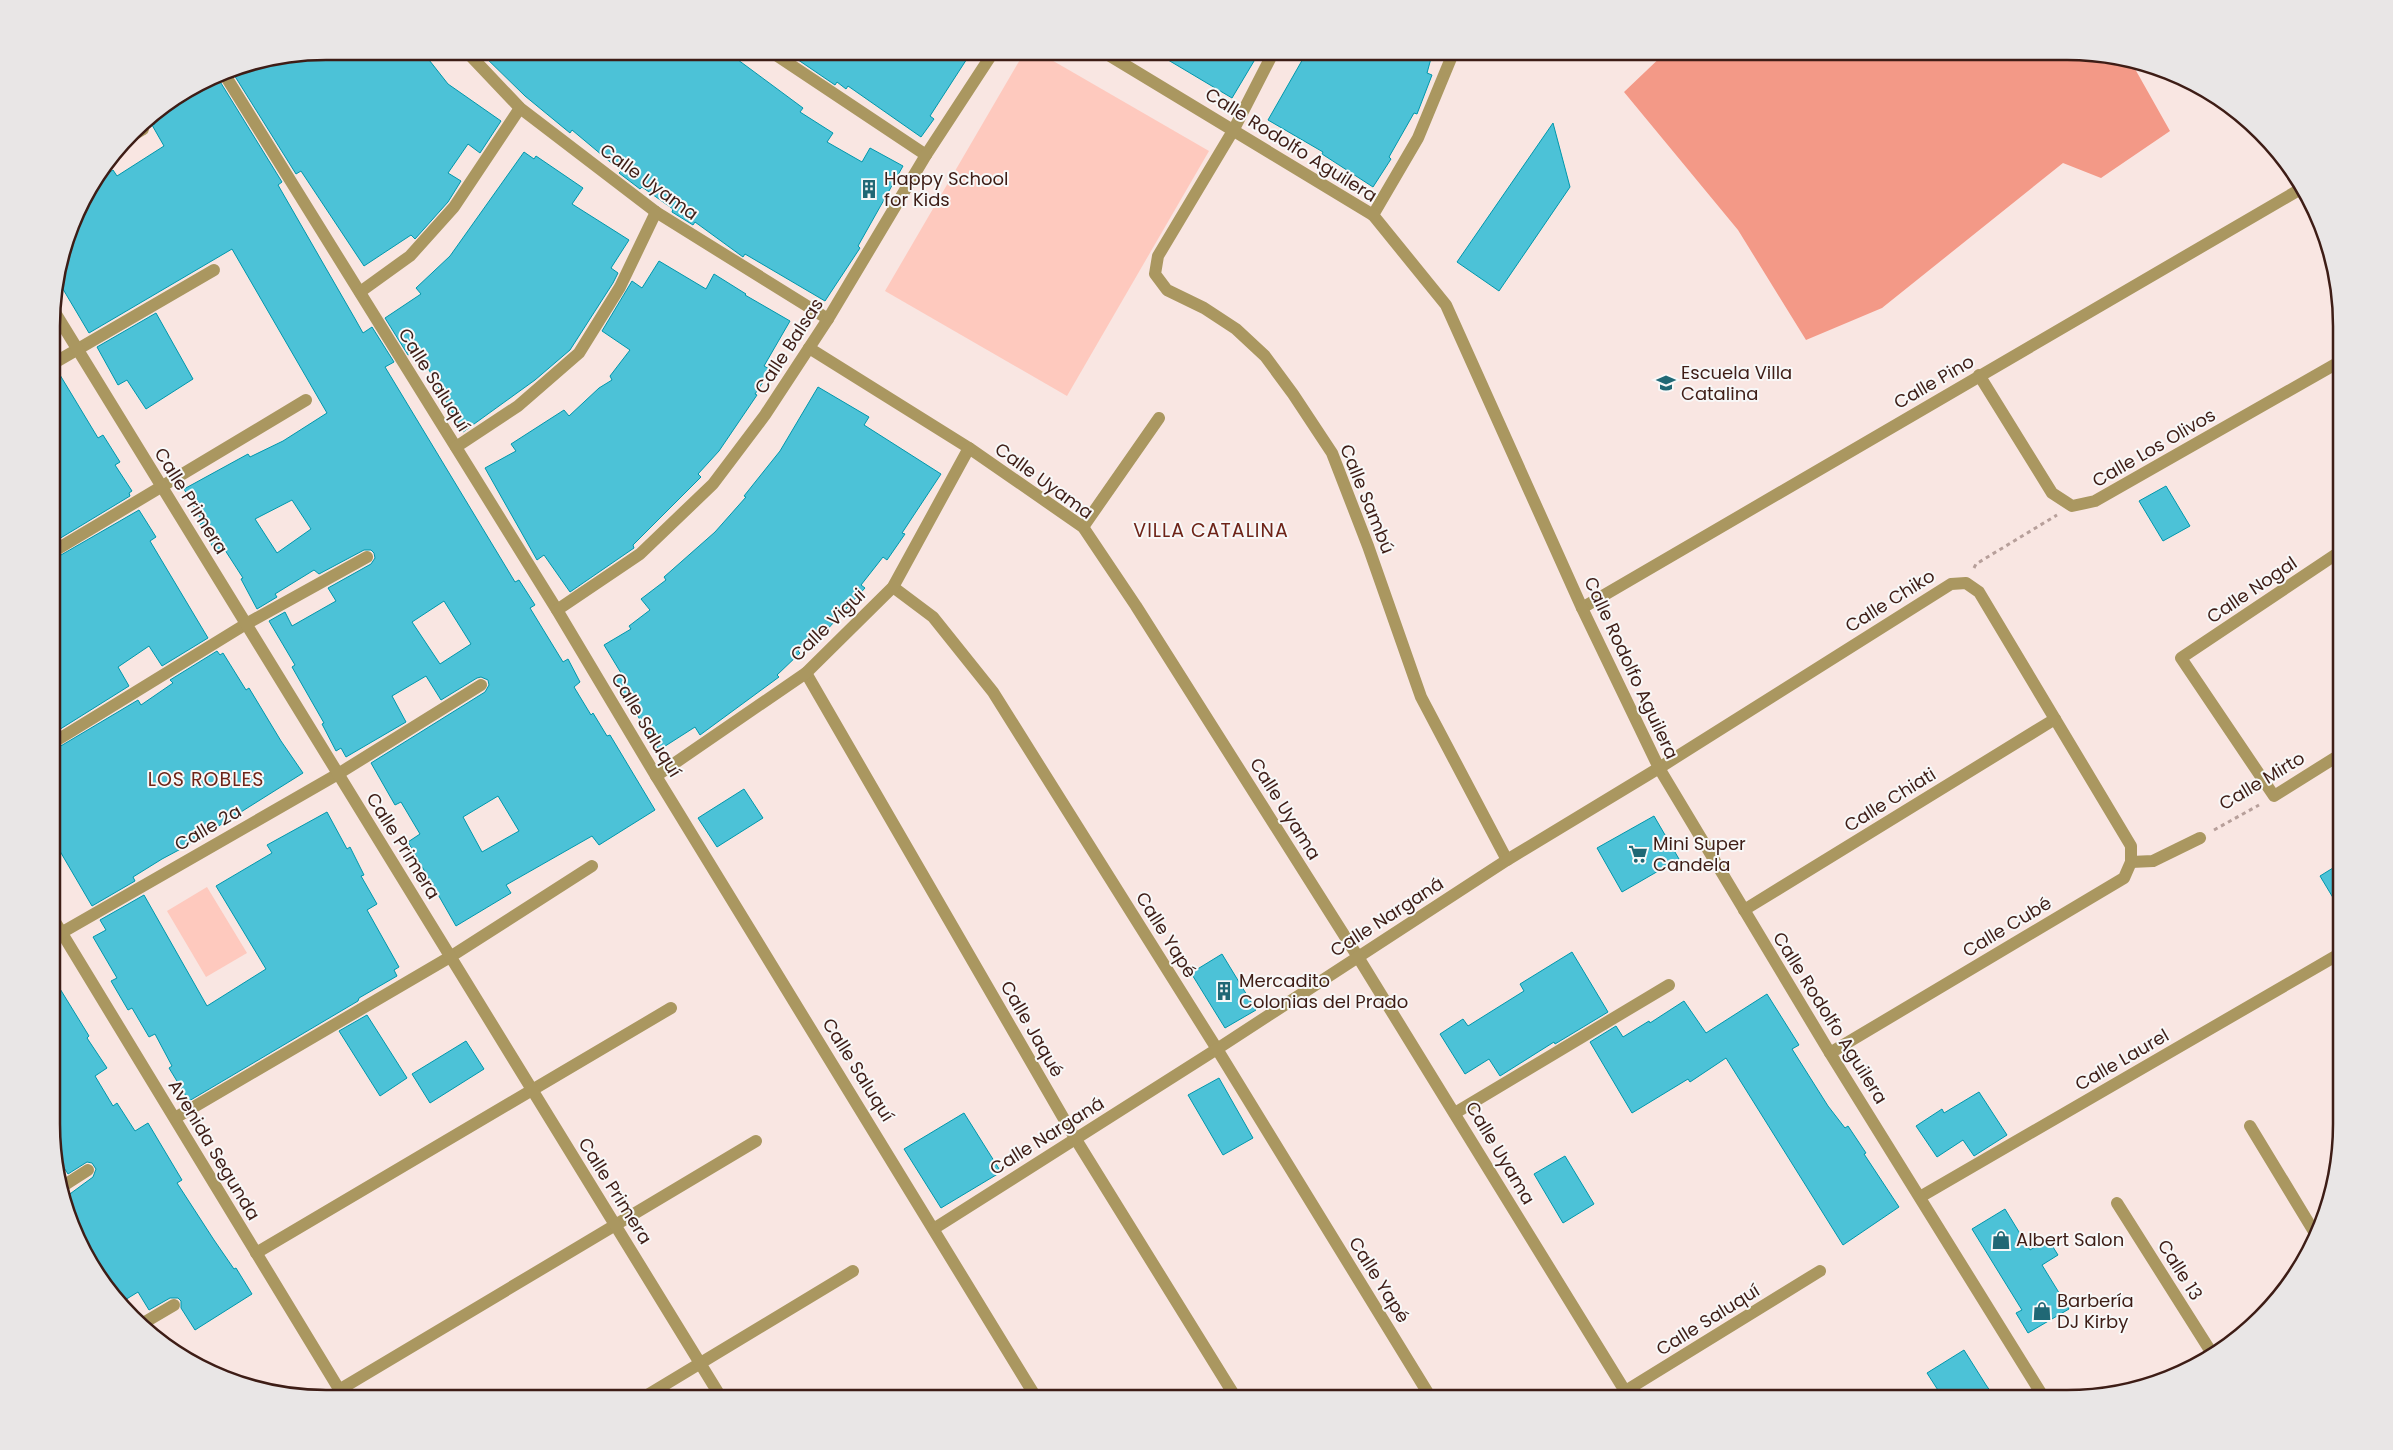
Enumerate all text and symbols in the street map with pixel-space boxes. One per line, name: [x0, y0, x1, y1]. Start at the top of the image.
street label: Calle Rodolfo Aguilera: [1200, 81, 1382, 208]
street label: Calle Uyama: [595, 137, 704, 226]
place label: Happy School for Kids: [884, 166, 1008, 212]
building icon: Happy School for Kids: [858, 178, 880, 200]
street label: Calle Balsas: [748, 293, 829, 398]
street label: Calle Saluquí: [393, 323, 476, 436]
street label: Calle Pino: [1889, 349, 1978, 415]
place label: Escuela Villa Catalina: [1681, 360, 1792, 406]
school or university icon: Escuela Villa Catalina: [1655, 372, 1677, 394]
street label: Calle Los Olivos: [2088, 402, 2220, 493]
street label: Calle Uyama: [990, 436, 1099, 525]
street label: Calle Sambú: [1334, 440, 1401, 557]
street label: Calle Primera: [149, 443, 234, 559]
district label: VILLA CATALINA: [1133, 517, 1289, 544]
street label: Calle Nogal: [2202, 550, 2302, 629]
street label: Calle Chiko: [1840, 563, 1939, 638]
street label: Calle Rodolfo Aguilera: [1578, 573, 1685, 763]
street label: Calle Vigui: [785, 582, 871, 667]
street label: Calle Saluquí: [605, 668, 687, 782]
street label: Calle Mirto: [2214, 745, 2309, 816]
street label: Calle Uyama: [1244, 753, 1327, 865]
street label: Calle Chiati: [1839, 761, 1940, 838]
district label: LOS ROBLES: [148, 766, 264, 793]
street label: Calle Primera: [361, 788, 446, 904]
street label: Calle 2a: [170, 798, 246, 857]
place label: Mini Super Candela: [1653, 831, 1746, 877]
supermarket icon: Mini Super Candela: [1627, 843, 1649, 865]
street label: Calle Narganá: [1325, 871, 1448, 963]
street label: Calle Yapé: [1130, 887, 1203, 982]
street label: Calle Cubé: [1958, 890, 2056, 963]
street label: Calle Rodolfo Aguilera: [1767, 927, 1894, 1109]
place label: Mercadito Colonias del Prado: [1239, 968, 1408, 1014]
street label: Calle Jaqué: [995, 976, 1070, 1082]
building icon: Mercadito Colonias del Prado: [1213, 980, 1235, 1002]
street label: Calle Saluquí: [817, 1013, 900, 1126]
street label: Calle Laurel: [2070, 1023, 2173, 1097]
street label: Avenida Segunda: [163, 1075, 266, 1225]
street label: Calle Narganá: [985, 1090, 1109, 1181]
street label: Calle Uyama: [1460, 1097, 1541, 1209]
street label: Calle Primera: [573, 1133, 658, 1249]
place label: Albert Salon: [2016, 1227, 2124, 1252]
shop icon: Albert Salon: [1990, 1229, 2012, 1251]
street label: Calle Yapé: [1343, 1232, 1416, 1327]
street label: Calle 13: [2152, 1235, 2209, 1305]
street label: Calle Saluquí: [1651, 1278, 1764, 1361]
place label: Barbería DJ Kirby: [2057, 1288, 2134, 1334]
shop icon: Barbería DJ Kirby: [2031, 1300, 2053, 1322]

